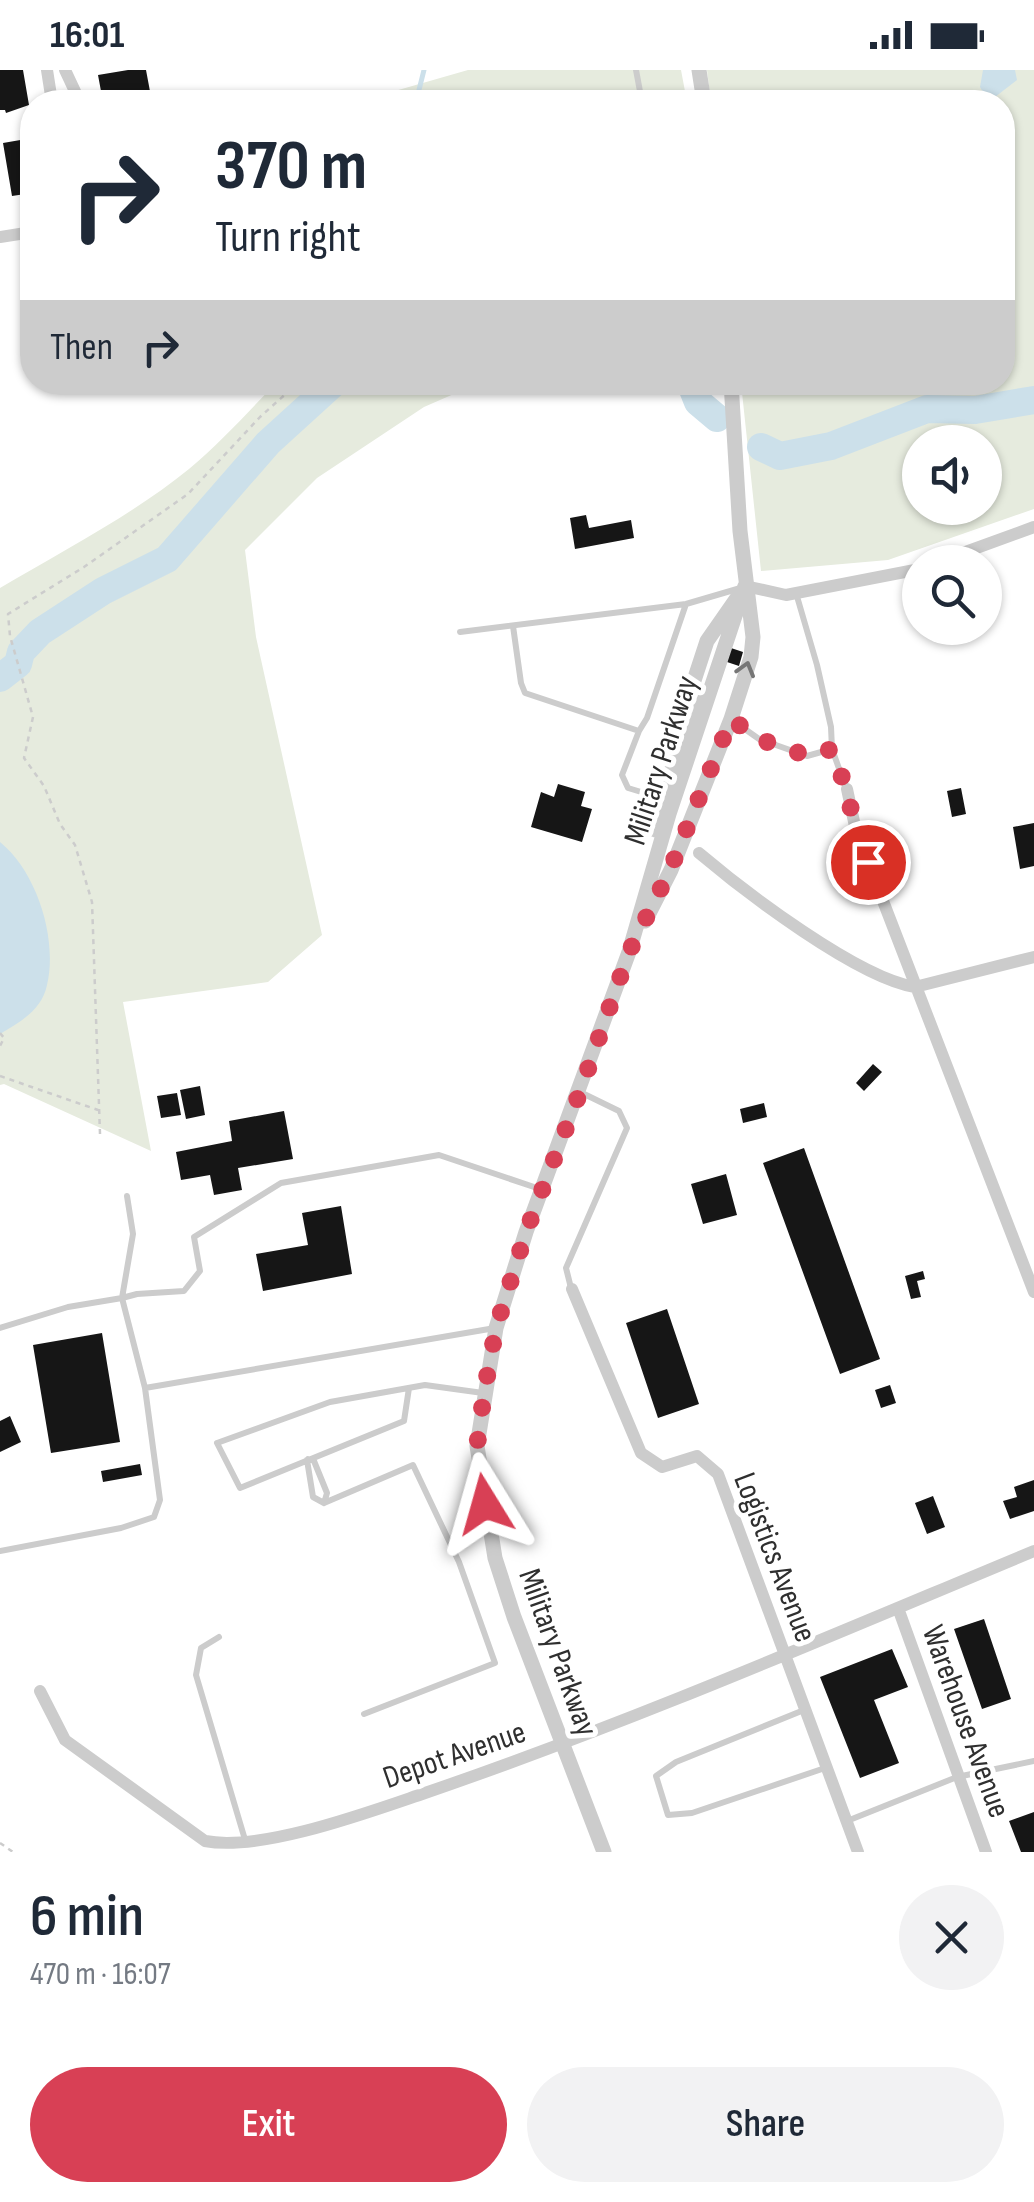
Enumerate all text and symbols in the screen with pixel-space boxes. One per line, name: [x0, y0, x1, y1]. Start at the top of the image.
text: 16:01: [50, 13, 124, 58]
text: 370 m: [215, 125, 367, 209]
icon: right: [50, 130, 180, 260]
text: Turn right: [215, 210, 361, 265]
icon: right: [133, 320, 188, 375]
text: Then: [50, 325, 113, 370]
map controls: [902, 425, 1002, 645]
button: sound: [902, 425, 1002, 525]
button: search: [902, 545, 1002, 645]
one-way arrow: [735, 660, 756, 678]
street label: Military Parkway: [616, 671, 707, 850]
pin: [826, 820, 911, 905]
icon: arrive: [841, 835, 896, 890]
position arrow: [433, 1452, 537, 1556]
street label: Logistics Avenue: [724, 1467, 825, 1648]
street label: Military Parkway: [509, 1564, 606, 1742]
street label: Warehouse Avenue: [913, 1620, 1018, 1823]
street label: Depot Avenue: [378, 1713, 531, 1798]
text: 6 min: [30, 1881, 144, 1953]
button: close: [899, 1885, 1004, 1990]
text: 470 m · 16:07: [30, 1955, 171, 1994]
button: Exit: [30, 2067, 507, 2182]
button: Share: [527, 2067, 1004, 2182]

